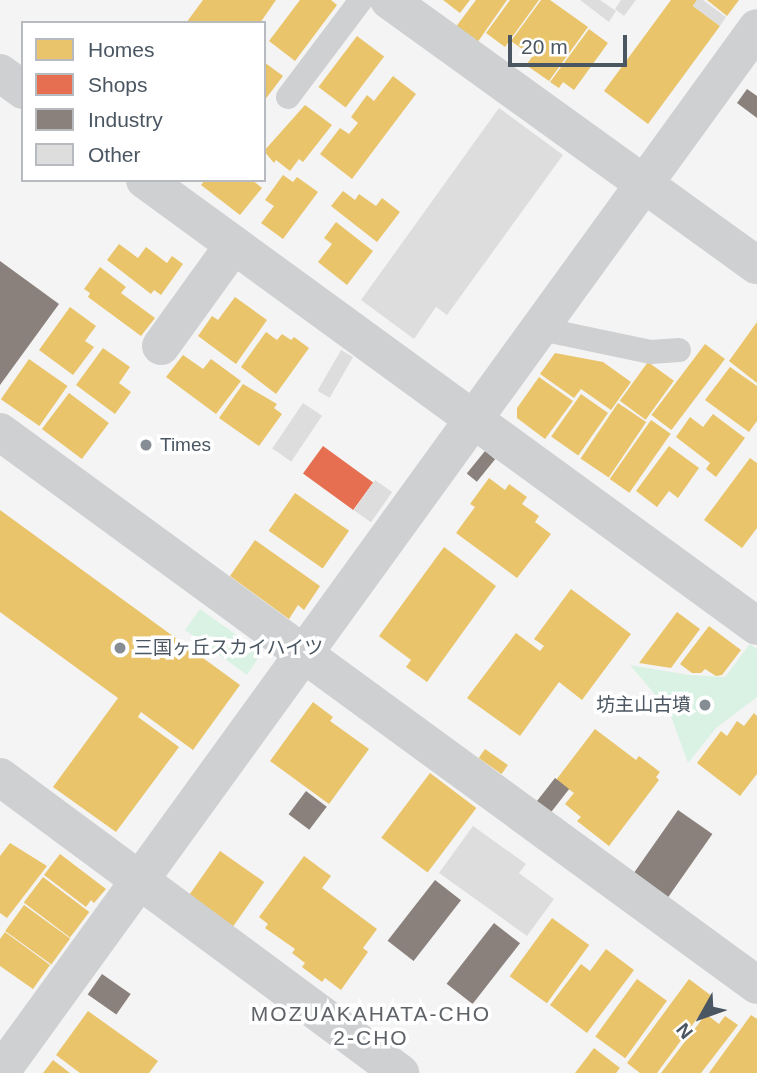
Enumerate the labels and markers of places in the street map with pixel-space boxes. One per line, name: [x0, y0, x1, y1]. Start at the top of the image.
place label: Times: [160, 434, 211, 456]
marker: Times: [138, 437, 154, 453]
place label: 三国ヶ丘スカイハイツ: [134, 637, 324, 659]
marker: 三国ヶ丘スカイハイツ: [112, 640, 128, 656]
place label: 坊主山古墳: [596, 694, 691, 716]
marker: 坊主山古墳: [697, 697, 713, 713]

